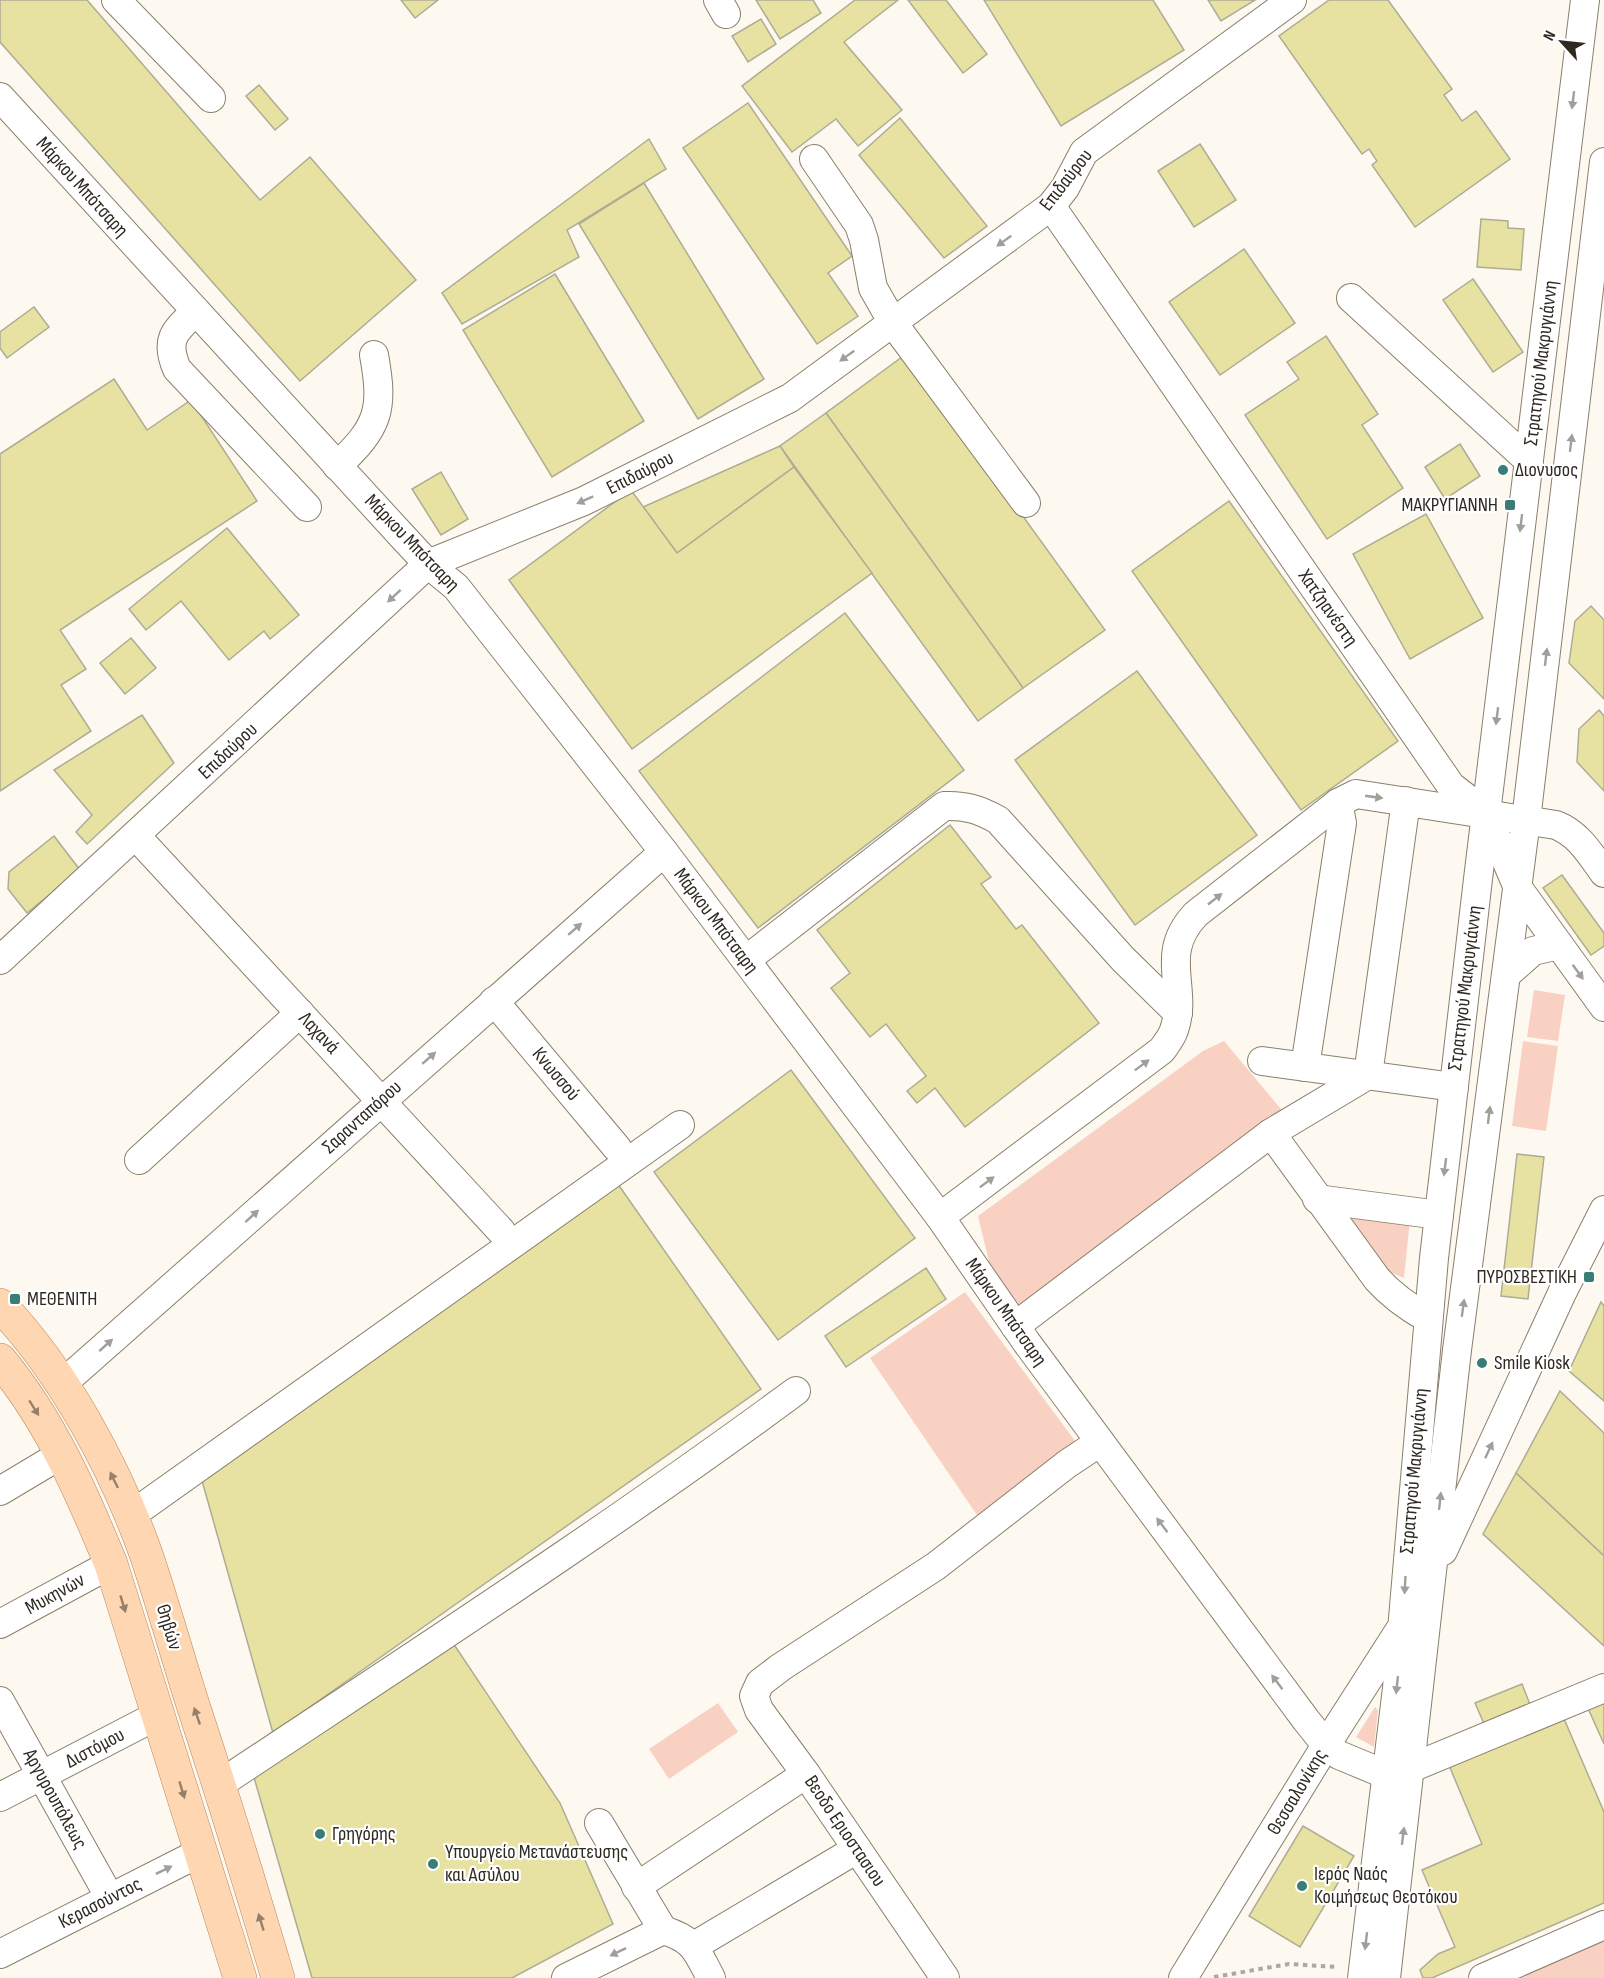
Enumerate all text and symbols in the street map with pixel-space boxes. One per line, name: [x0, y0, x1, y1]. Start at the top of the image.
north arrow: [1532, 12, 1592, 72]
text: N: [1540, 28, 1560, 44]
one-way arrow: [1568, 90, 1578, 109]
street label: Μάρκου Μπότσαρη: [31, 132, 133, 242]
street label: Επιδαύρου: [1034, 144, 1098, 216]
one-way arrow: [996, 234, 1011, 246]
street label: Στρατηγού Μακρυγιάννη: [1519, 279, 1563, 447]
one-way arrow: [839, 350, 854, 362]
one-way arrow: [1566, 433, 1576, 452]
street label: Επιδαύρου: [602, 446, 678, 500]
place label: Διονυσος: [1515, 458, 1578, 482]
marker: Διονυσος: [1496, 463, 1510, 477]
street label: Μάρκου Μπότσαρη: [359, 489, 465, 597]
place label: ΜΑΚΡΥΓΙΑΝΝΗ: [1402, 493, 1498, 517]
one-way arrow: [576, 496, 593, 505]
marker: ΜΑΚΡΥΓΙΑΝΝΗ: [1503, 498, 1517, 512]
one-way arrow: [1516, 513, 1526, 532]
street label: Χατζηανέστη: [1292, 564, 1363, 651]
one-way arrow: [387, 589, 401, 603]
one-way arrow: [1541, 648, 1550, 667]
one-way arrow: [1493, 707, 1502, 726]
street label: Επιδαύρου: [193, 718, 263, 784]
one-way arrow: [1365, 792, 1384, 801]
street label: Μάρκου Μπότσαρη: [668, 863, 764, 979]
one-way arrow: [1207, 894, 1222, 906]
street label: Στρατηγού Μακρυγιάννη: [1443, 904, 1487, 1072]
one-way arrow: [567, 923, 583, 936]
one-way arrow: [1572, 964, 1584, 979]
street label: Λαχανά: [293, 1006, 345, 1059]
street label: Κνωσσού: [527, 1042, 585, 1106]
one-way arrow: [421, 1052, 436, 1065]
one-way arrow: [1135, 1059, 1150, 1071]
street label: Σαρανταπόρου: [317, 1075, 407, 1159]
one-way arrow: [1484, 1105, 1494, 1124]
one-way arrow: [1440, 1157, 1449, 1176]
one-way arrow: [978, 1176, 994, 1188]
one-way arrow: [244, 1210, 259, 1223]
street label: Μάρκου Μπότσαρη: [960, 1253, 1052, 1371]
place label: ΠΥΡΟΣΒΕΣΤΙΚΗ: [1476, 1265, 1577, 1289]
marker: ΠΥΡΟΣΒΕΣΤΙΚΗ: [1582, 1270, 1596, 1284]
place label: ΜΕΘΕΝΙΤΗ: [27, 1287, 97, 1311]
marker: ΜΕΘΕΝΙΤΗ: [8, 1292, 22, 1306]
one-way arrow: [1458, 1298, 1467, 1317]
one-way arrow: [98, 1339, 113, 1352]
place label: Smile Kiosk: [1494, 1351, 1570, 1375]
marker: Smile Kiosk: [1475, 1356, 1489, 1370]
street label: Στρατηγού Μακρυγιάννη: [1395, 1387, 1433, 1555]
one-way arrow: [28, 1400, 39, 1416]
one-way arrow: [1485, 1442, 1494, 1459]
one-way arrow: [109, 1471, 119, 1488]
one-way arrow: [1435, 1492, 1445, 1511]
one-way arrow: [1156, 1517, 1168, 1532]
street label: Μυκηνών: [21, 1568, 89, 1620]
one-way arrow: [1400, 1576, 1409, 1595]
one-way arrow: [119, 1595, 128, 1613]
street label: Θηβών: [151, 1601, 187, 1653]
one-way arrow: [1271, 1674, 1283, 1690]
one-way arrow: [1392, 1675, 1402, 1694]
one-way arrow: [191, 1707, 201, 1725]
street label: Διστόμου: [61, 1723, 129, 1773]
street label: Αργυρουπόλεως: [17, 1744, 92, 1853]
street label: Θεσσαλονίκης: [1262, 1744, 1332, 1839]
street label: Βεοδο Εριοστασιου: [799, 1771, 891, 1891]
one-way arrow: [177, 1781, 187, 1799]
place label: Γρηγόρης: [332, 1822, 396, 1846]
marker: Γρηγόρης: [313, 1827, 327, 1841]
one-way arrow: [1398, 1827, 1407, 1846]
place label: Υπουργείο Μετανάστευσης και Ασύλου: [445, 1840, 628, 1887]
marker: Υπουργείο Μετανάστευσης και Ασύλου: [426, 1857, 440, 1871]
place label: Ιερός Ναός Κοιμήσεως Θεοτόκου: [1314, 1862, 1458, 1909]
one-way arrow: [156, 1866, 173, 1875]
street label: Κερασούντος: [55, 1872, 146, 1934]
marker: Ιερός Ναός Κοιμήσεως Θεοτόκου: [1295, 1879, 1309, 1893]
one-way arrow: [256, 1913, 265, 1931]
one-way arrow: [1362, 1932, 1371, 1951]
one-way arrow: [610, 1947, 627, 1957]

